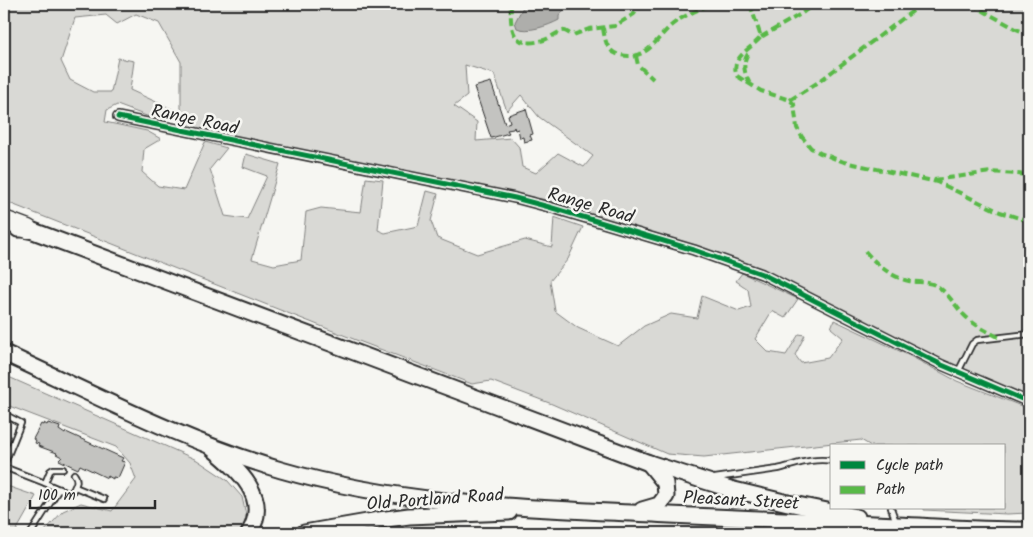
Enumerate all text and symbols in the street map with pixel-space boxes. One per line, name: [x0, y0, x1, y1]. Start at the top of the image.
street label: Range Road: [148, 97, 242, 144]
street label: Range Road: [544, 180, 638, 233]
legend: [830, 444, 1006, 510]
text: Cycle path: [876, 454, 943, 478]
scale bar: [30, 477, 155, 509]
text: Path: [876, 478, 905, 502]
street label: Old Portland Road: [366, 481, 506, 520]
text: 100 m: [38, 484, 76, 508]
street label: Pleasant Street: [682, 484, 801, 519]

